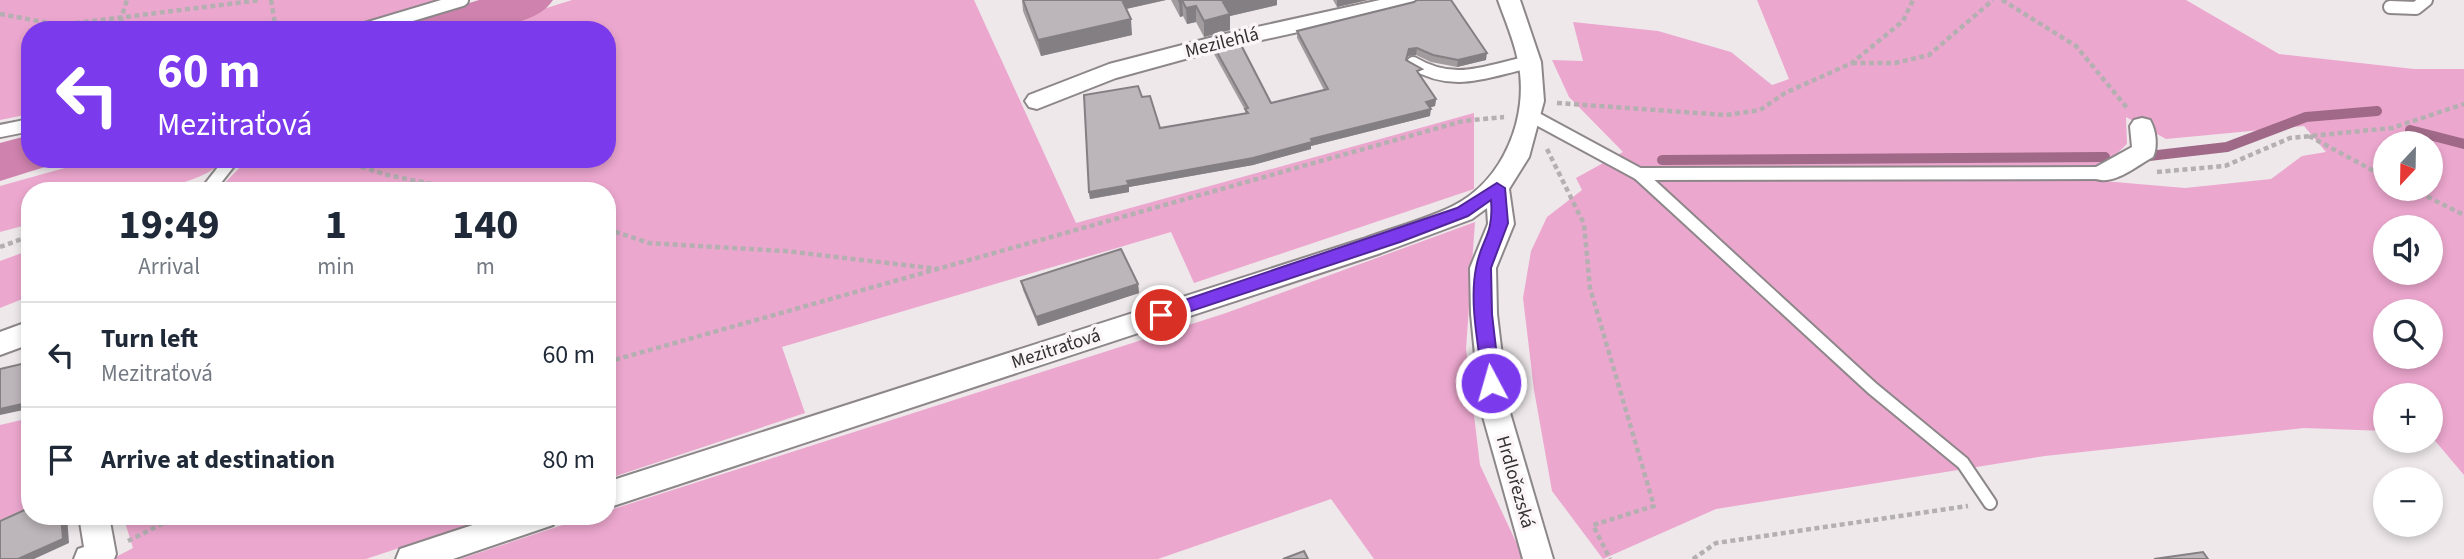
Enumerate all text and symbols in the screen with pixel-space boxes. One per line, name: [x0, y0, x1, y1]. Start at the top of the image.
street label: Mezilehlá: [1182, 21, 1262, 65]
text: 60 m: [157, 37, 261, 107]
icon: left: [42, 49, 133, 140]
text: Mezitraťová: [157, 102, 313, 148]
north arrow: [2373, 131, 2443, 201]
map controls: [2373, 131, 2443, 537]
text: 19:49: [118, 195, 220, 255]
text: 1: [325, 195, 347, 255]
text: 140: [452, 195, 519, 255]
button: sound: [2373, 215, 2443, 285]
text: Arrival: [138, 250, 200, 283]
text: min: [317, 250, 355, 283]
text: m: [476, 250, 495, 283]
pin: [1131, 285, 1191, 345]
icon: arrive: [1142, 296, 1180, 334]
button: search: [2373, 299, 2443, 369]
text: Turn left: [101, 320, 198, 357]
street label: Mezitraťová: [1008, 322, 1104, 376]
icon: left: [42, 336, 80, 374]
text: 60 m: [542, 336, 595, 373]
position arrow: [1454, 346, 1528, 420]
text: Mezitraťová: [101, 357, 213, 390]
button: +: [2373, 383, 2443, 453]
street label: Hrdlořezská: [1489, 433, 1541, 531]
icon: arrive: [42, 441, 80, 479]
text: Arrive at destination: [101, 441, 335, 478]
text: 80 m: [542, 441, 595, 478]
button: −: [2373, 467, 2443, 537]

